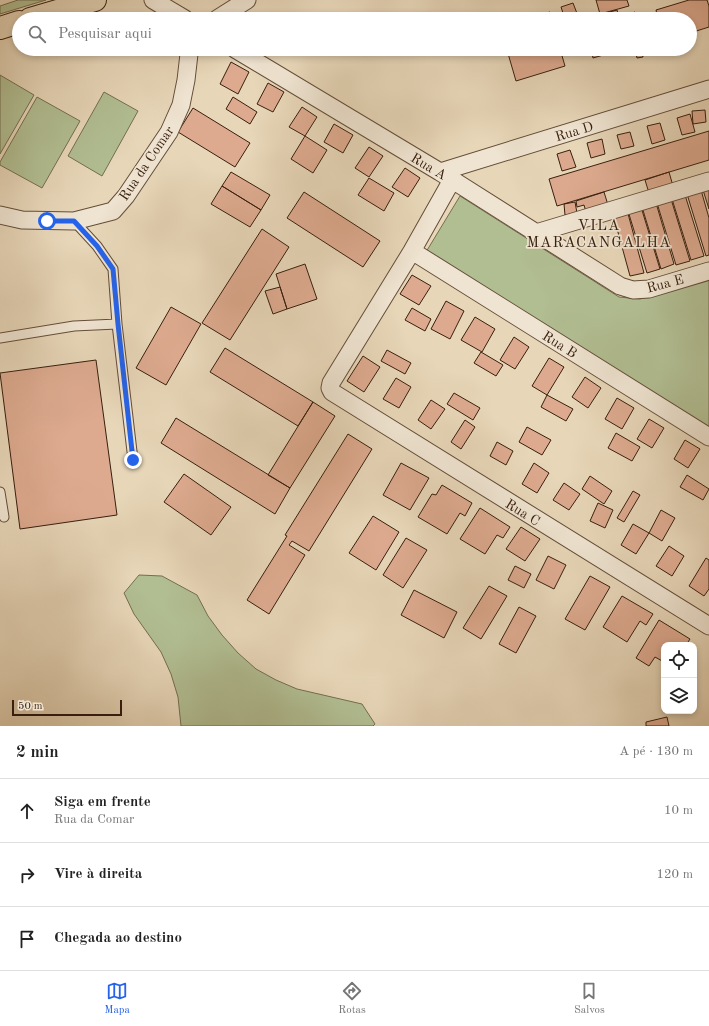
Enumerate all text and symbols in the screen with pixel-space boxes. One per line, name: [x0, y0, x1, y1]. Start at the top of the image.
search box: [12, 12, 697, 56]
icon: search: [26, 23, 48, 45]
text: Pesquisar aqui: [58, 27, 152, 42]
street label: Rua D: [553, 120, 595, 144]
street label: Rua da Comar: [117, 124, 177, 203]
street label: Rua A: [408, 151, 449, 183]
route start: [38, 212, 56, 230]
district label: VILA MARACANGALHA: [527, 219, 671, 251]
street label: Rua E: [645, 272, 685, 296]
street label: Rua B: [540, 329, 579, 361]
route end: [124, 451, 142, 469]
street label: Rua C: [503, 497, 542, 529]
map controls: [661, 642, 697, 714]
button: locate: [661, 642, 697, 678]
button: layers: [661, 678, 697, 714]
scale bar: [12, 698, 122, 717]
text: 50 m: [18, 701, 43, 712]
text: 2 min: [16, 744, 59, 761]
text: A pé · 130 m: [619, 745, 693, 758]
text: Siga em frente: [54, 795, 151, 810]
icon: ahead: [16, 800, 38, 822]
text: 10 m: [664, 804, 693, 817]
text: Rua da Comar: [54, 813, 134, 826]
icon: right: [16, 864, 38, 886]
text: Vire à direita: [54, 867, 142, 882]
text: 120 m: [656, 868, 693, 881]
icon: arrive: [16, 928, 38, 950]
text: Chegada ao destino: [54, 931, 182, 946]
tab: Mapa: [104, 980, 130, 1018]
tab: Rotas: [338, 980, 366, 1018]
tab: Salvos: [574, 980, 605, 1018]

